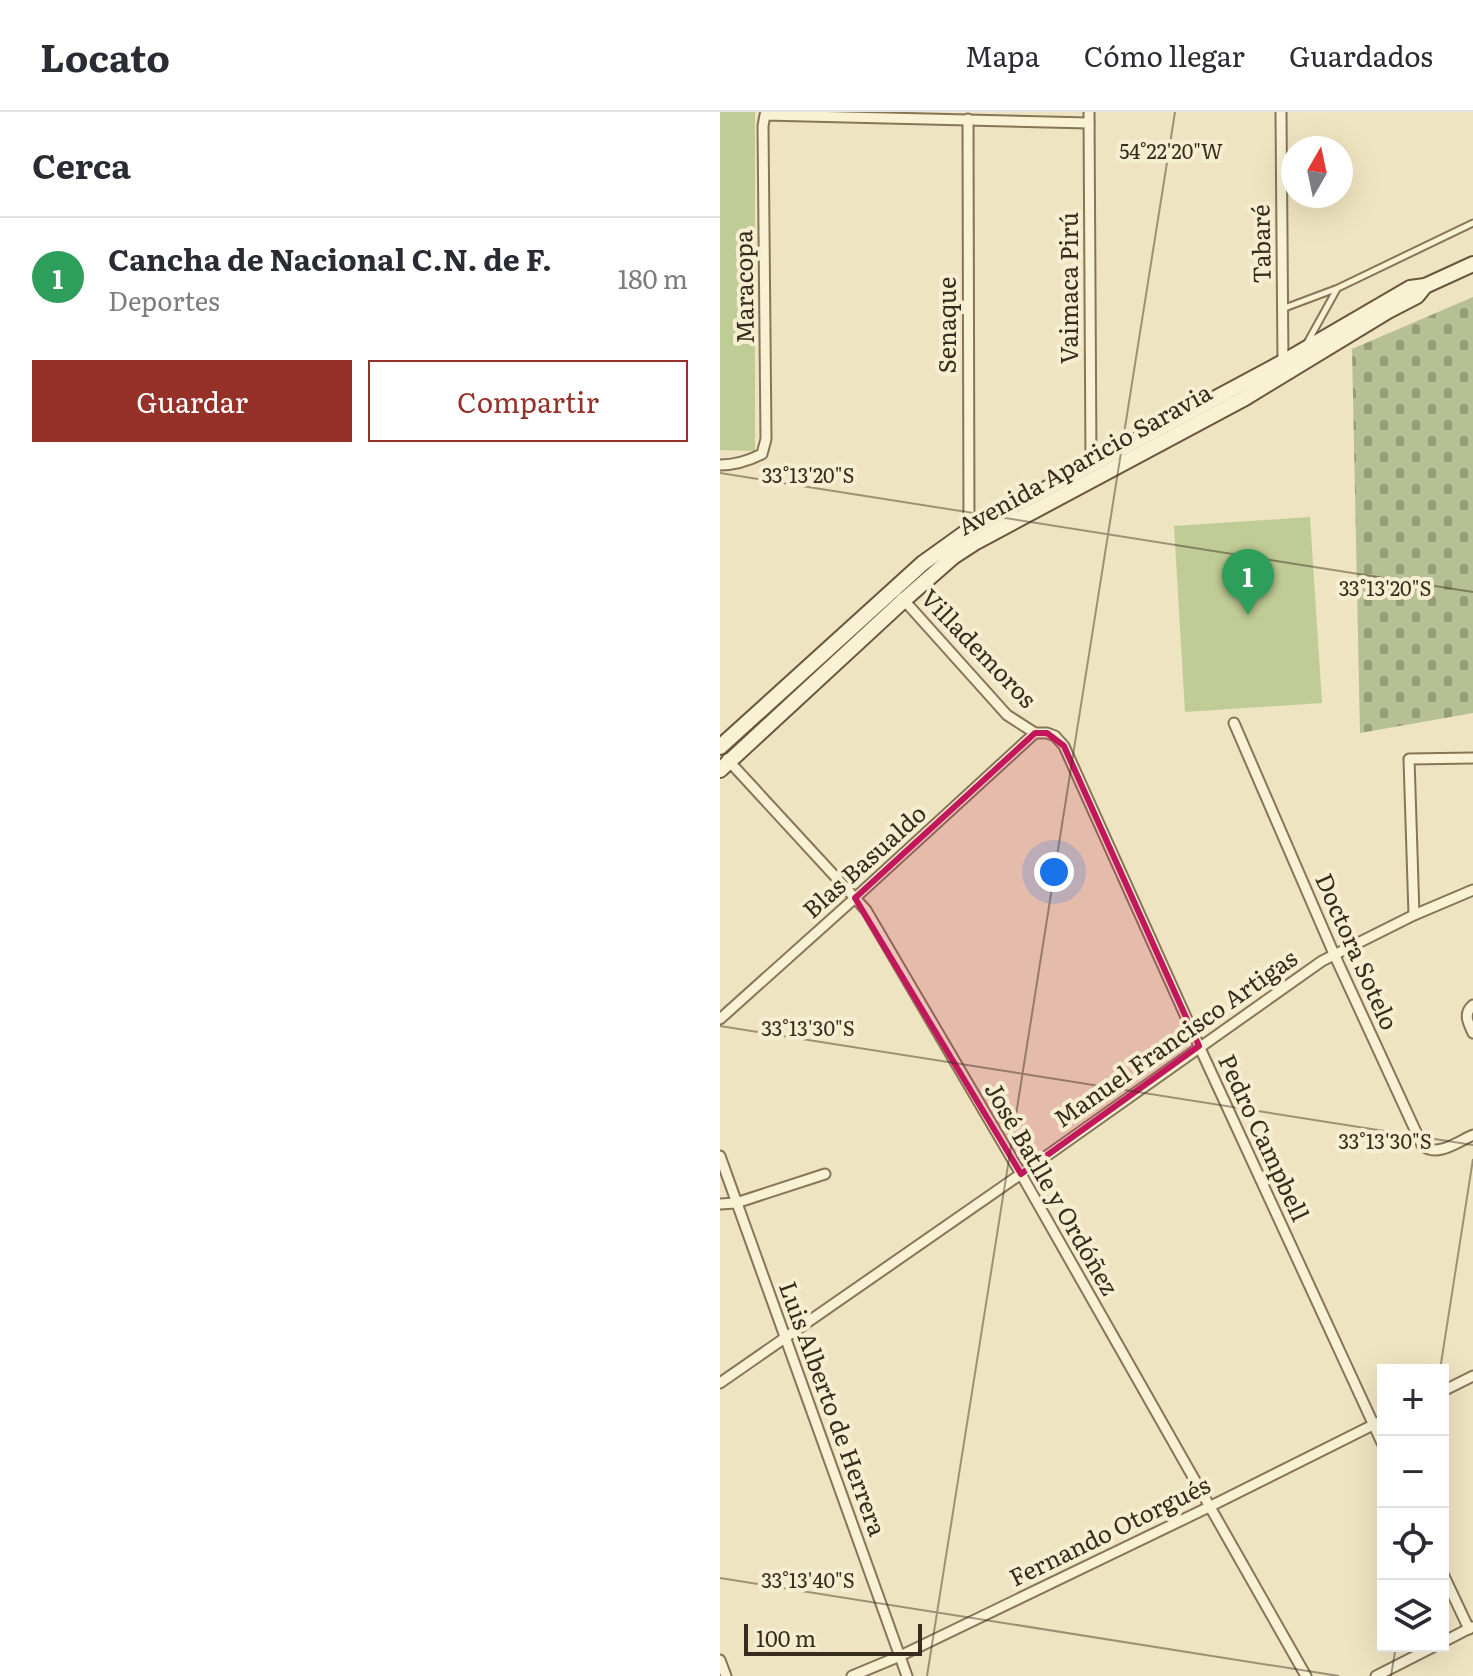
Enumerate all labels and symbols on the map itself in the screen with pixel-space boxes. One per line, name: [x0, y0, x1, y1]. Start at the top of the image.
text: 54°22'20"W: [1119, 135, 1223, 165]
north arrow: [1281, 136, 1353, 208]
street label: Tabaré: [1241, 204, 1278, 284]
street label: Vaimaca Pirú: [1050, 212, 1085, 364]
street label: Maracopa: [724, 230, 761, 344]
street label: Senaque: [928, 276, 963, 374]
street label: Avenida Aparicio Saravia: [950, 373, 1217, 542]
text: 33°13'20"S: [762, 459, 854, 489]
pin: 1: [1222, 549, 1274, 615]
text: 33°13'20"S: [1339, 572, 1431, 602]
street label: Villademoros: [914, 580, 1046, 715]
street label: Blas Basualdo: [794, 795, 933, 925]
your location: [1034, 852, 1074, 892]
street label: Doctora Sotelo: [1308, 867, 1409, 1035]
street label: Manuel Francisco Artigas: [1046, 939, 1304, 1135]
text: 33°13'30"S: [761, 1012, 855, 1042]
street label: Pedro Campbell: [1211, 1048, 1319, 1226]
street label: José Batlle y Ordóñez: [978, 1075, 1129, 1301]
text: 33°13'30"S: [1338, 1125, 1432, 1155]
street label: Luis Alberto de Herrera: [772, 1276, 897, 1540]
street label: Fernando Otorgués: [1003, 1466, 1215, 1594]
text: 33°13'40"S: [761, 1564, 855, 1594]
scale bar: [744, 1620, 922, 1656]

